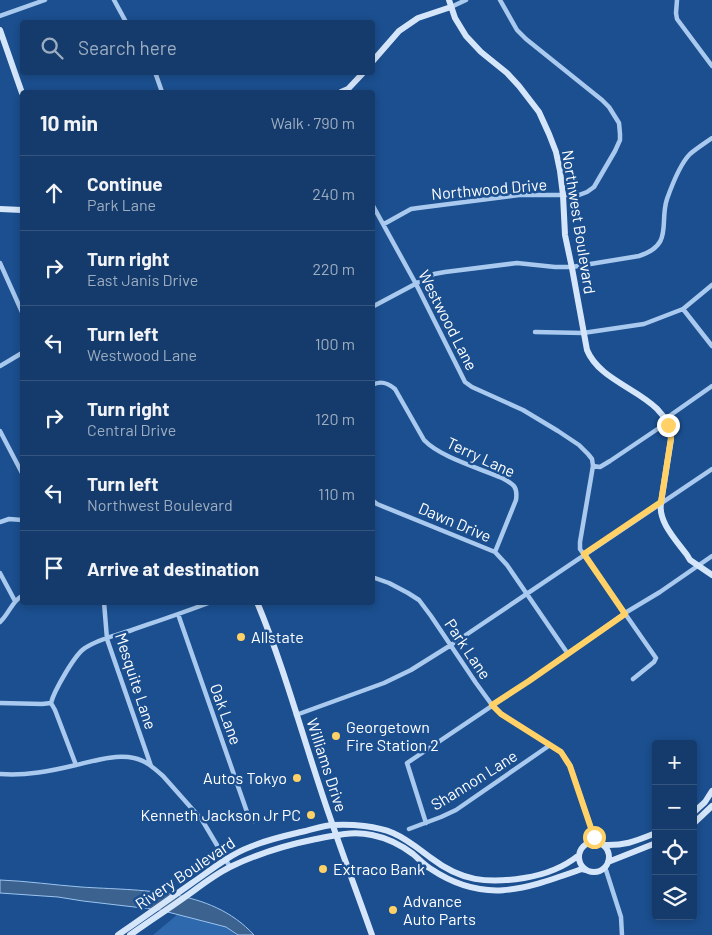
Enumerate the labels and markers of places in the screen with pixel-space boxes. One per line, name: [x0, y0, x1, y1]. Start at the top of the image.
place label: Allstate: [251, 627, 304, 646]
marker: Allstate: [235, 631, 247, 643]
place label: Georgetown Fire Station 2: [346, 717, 439, 754]
marker: Georgetown Fire Station 2: [330, 730, 342, 742]
place label: Autos Tokyo: [203, 768, 287, 787]
marker: Autos Tokyo: [291, 772, 303, 784]
place label: Kenneth Jackson Jr PC: [140, 805, 301, 824]
marker: Kenneth Jackson Jr PC: [305, 809, 317, 821]
place label: Extraco Bank: [333, 859, 425, 878]
marker: Extraco Bank: [317, 863, 329, 875]
place label: Advance Auto Parts: [403, 891, 476, 928]
marker: Advance Auto Parts: [387, 904, 399, 916]

